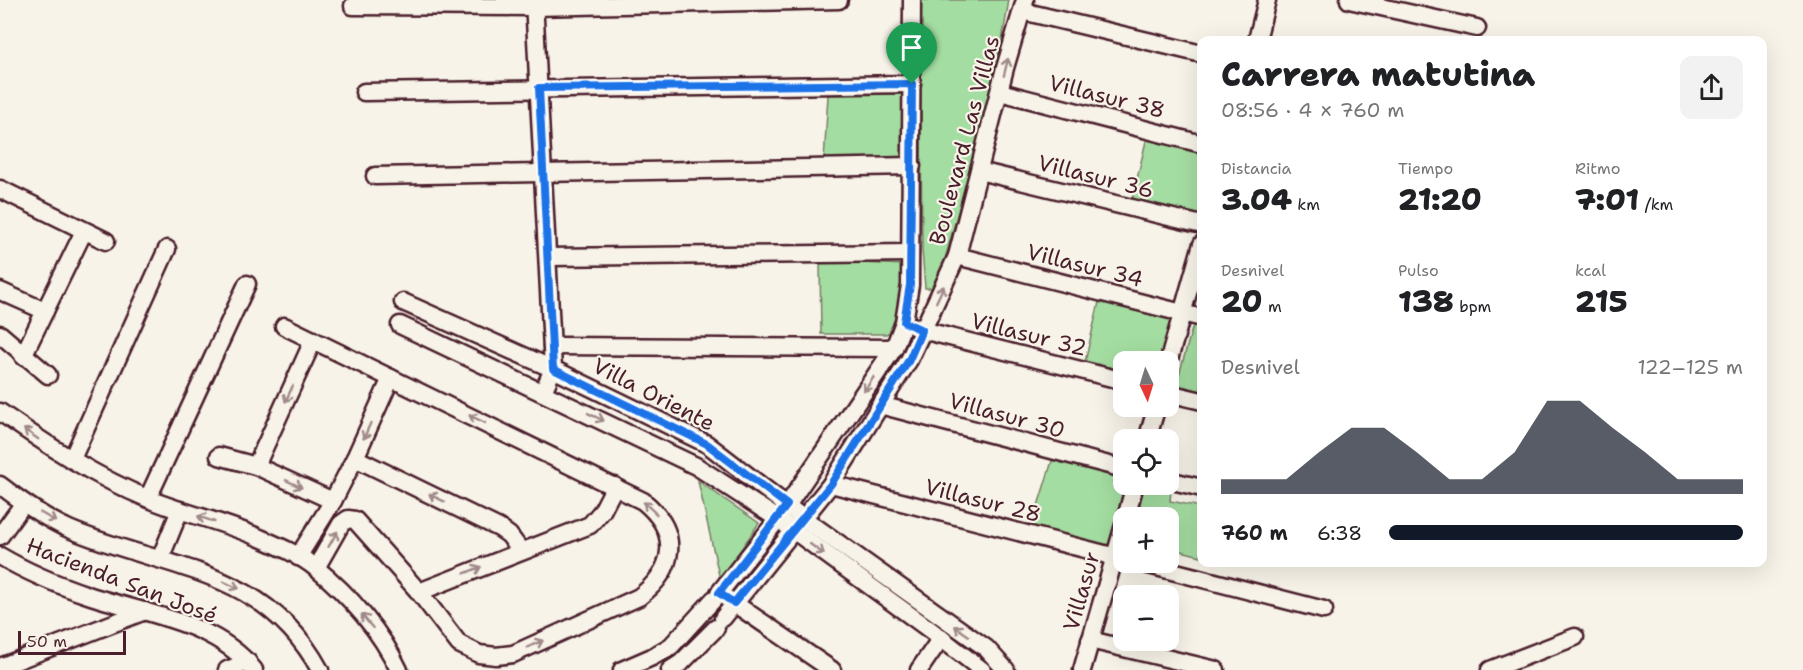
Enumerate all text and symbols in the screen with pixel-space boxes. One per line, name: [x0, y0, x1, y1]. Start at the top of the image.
pin: [886, 22, 937, 84]
icon: arrive: [895, 31, 928, 64]
street label: Boulevard Las Villas: [923, 32, 1006, 248]
text: Carrera matutina: [1221, 52, 1535, 97]
button: share: [1680, 56, 1743, 119]
one-way arrow: [1001, 58, 1012, 77]
street label: Villasur 38: [1046, 68, 1168, 125]
text: 08:56 · 4 × 760 m: [1221, 97, 1405, 123]
street label: Villasur 36: [1035, 148, 1157, 205]
text: Distancia: [1221, 158, 1292, 179]
text: Tiempo: [1398, 158, 1453, 179]
text: Ritmo: [1575, 158, 1620, 179]
text: 3.04: [1221, 179, 1292, 220]
text: 21:20: [1398, 179, 1482, 220]
text: 7:01: [1575, 179, 1639, 220]
text: km: [1292, 194, 1320, 215]
text: /km: [1639, 194, 1673, 215]
street label: Villasur 34: [1024, 237, 1146, 294]
text: Desnivel: [1221, 260, 1284, 281]
text: Pulso: [1398, 260, 1439, 281]
text: kcal: [1575, 260, 1606, 281]
text: 20: [1221, 281, 1263, 322]
text: 138: [1398, 281, 1454, 322]
text: 215: [1575, 281, 1628, 322]
one-way arrow: [934, 285, 946, 303]
text: m: [1263, 296, 1282, 317]
text: bpm: [1454, 296, 1491, 317]
street label: Villasur 32: [968, 306, 1090, 363]
street label: Villa Oriente: [588, 351, 720, 438]
north arrow: [1113, 351, 1179, 417]
map controls: [1113, 351, 1179, 651]
text: Desnivel: [1221, 354, 1300, 380]
text: 122–125 m: [1637, 354, 1743, 380]
one-way arrow: [863, 376, 875, 392]
one-way arrow: [283, 384, 295, 402]
street label: Villasur 30: [946, 386, 1068, 445]
one-way arrow: [586, 412, 604, 424]
one-way arrow: [468, 413, 486, 425]
one-way arrow: [361, 422, 372, 440]
one-way arrow: [24, 428, 40, 440]
button: locate: [1113, 429, 1179, 495]
street label: Villasur 28: [922, 472, 1044, 529]
one-way arrow: [285, 479, 303, 490]
one-way arrow: [429, 492, 447, 503]
one-way arrow: [643, 501, 658, 515]
button: +: [1113, 507, 1179, 573]
one-way arrow: [39, 512, 57, 523]
one-way arrow: [197, 513, 216, 524]
text: 760 m: [1221, 520, 1288, 546]
text: 6:38: [1317, 520, 1362, 546]
street label: Hacienda San José: [22, 531, 221, 630]
one-way arrow: [327, 531, 339, 548]
one-way arrow: [809, 542, 825, 555]
street label: Villasur: [1056, 548, 1107, 634]
one-way arrow: [463, 564, 482, 575]
one-way arrow: [221, 580, 239, 591]
button: −: [1113, 585, 1179, 651]
one-way arrow: [360, 614, 374, 629]
one-way arrow: [955, 625, 971, 637]
scale bar: [18, 628, 126, 656]
text: 50 m: [27, 631, 67, 652]
one-way arrow: [526, 637, 544, 649]

